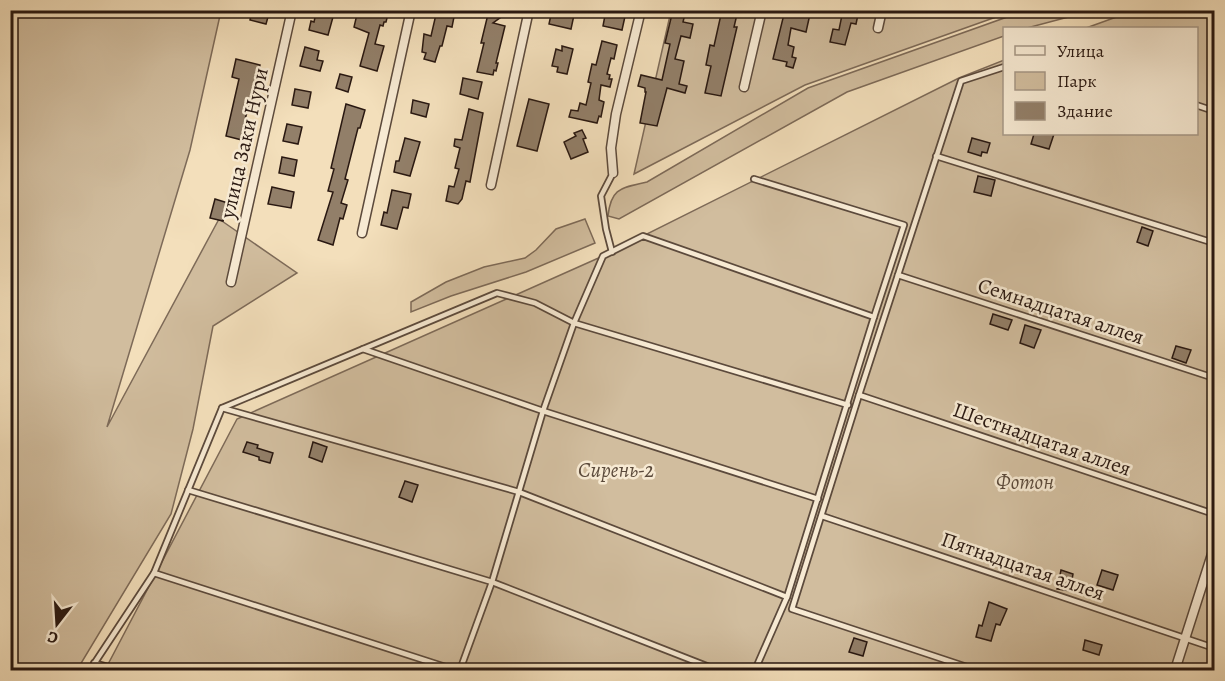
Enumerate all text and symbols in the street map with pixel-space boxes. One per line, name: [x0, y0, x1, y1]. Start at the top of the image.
legend: [1003, 27, 1198, 135]
text: Улица: [1057, 39, 1105, 63]
street label: улица Заки Нури: [213, 65, 275, 222]
text: Парк: [1057, 69, 1097, 93]
text: Здание: [1057, 99, 1113, 123]
street label: Семнадцатая аллея: [974, 271, 1148, 351]
street label: Шестнадцатая аллея: [949, 395, 1135, 483]
park label: Сирень-2: [578, 456, 654, 484]
park label: Фотон: [996, 468, 1054, 496]
street label: Пятнадцатая аллея: [938, 525, 1108, 607]
north arrow: [27, 594, 87, 654]
text: С: [45, 625, 61, 649]

